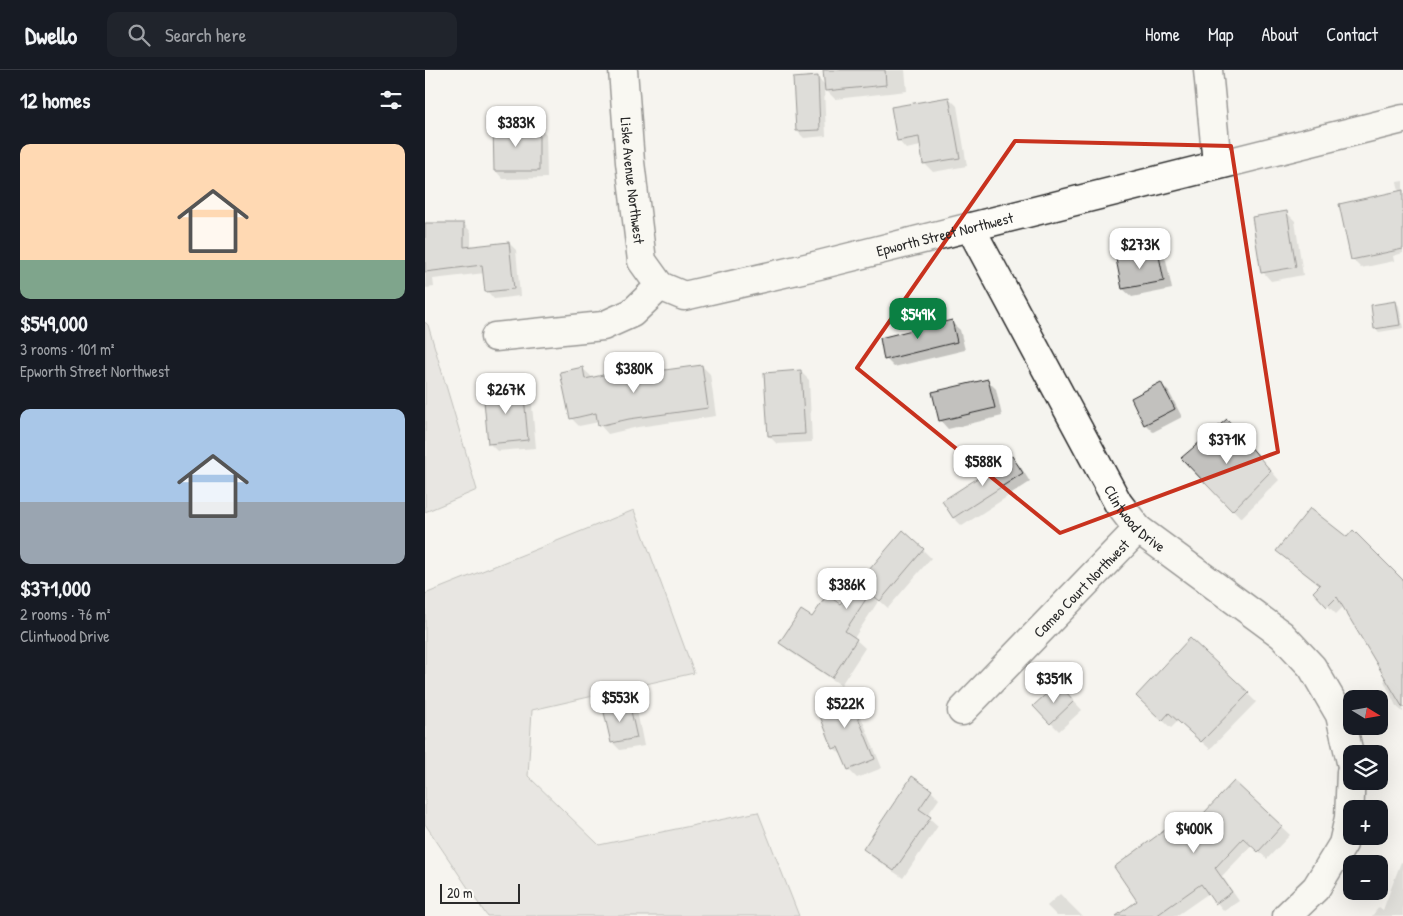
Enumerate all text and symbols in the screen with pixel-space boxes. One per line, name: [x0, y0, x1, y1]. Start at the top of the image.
search box: [107, 12, 457, 57]
text: Dwello: [25, 19, 77, 51]
icon: search: [125, 21, 153, 49]
text: Search here: [165, 22, 246, 48]
text: Home: [1145, 22, 1180, 47]
text: Map: [1208, 22, 1233, 47]
text: About: [1261, 22, 1298, 47]
text: Contact: [1326, 22, 1378, 47]
text: 12 homes: [20, 86, 90, 115]
icon: filters: [377, 86, 405, 114]
pin: $383K: [481, 106, 551, 148]
text: $383K: [497, 111, 535, 133]
street label: Liske Avenue Northwest: [616, 116, 650, 246]
icon: home: [168, 176, 258, 266]
street label: Epworth Street Northwest: [874, 206, 1016, 261]
pin: $273K: [1105, 228, 1175, 270]
text: $273K: [1120, 233, 1160, 255]
pin: $549K: [883, 298, 953, 340]
text: $549K: [900, 303, 936, 325]
text: $549,000: [20, 309, 88, 338]
text: 3 rooms · 101 m²: [20, 338, 115, 360]
pin: $380K: [599, 352, 669, 394]
text: $380K: [615, 357, 653, 379]
text: Epworth Street Northwest: [20, 360, 170, 382]
pin: $267K: [471, 372, 541, 415]
text: $267K: [487, 378, 525, 400]
pin: $371K: [1192, 422, 1262, 465]
text: $371K: [1208, 428, 1246, 450]
icon: home: [168, 441, 258, 531]
pin: $588K: [948, 444, 1018, 487]
text: $588K: [964, 450, 1002, 472]
street label: Clintwood Drive: [1100, 481, 1170, 557]
street label: Cameo Court Northwest: [1028, 534, 1134, 642]
pin: $386K: [812, 568, 882, 610]
text: $386K: [829, 573, 865, 595]
text: $371,000: [20, 574, 91, 603]
text: 2 rooms · 76 m²: [20, 603, 110, 625]
text: Clintwood Drive: [20, 625, 110, 647]
pin: $351K: [1019, 662, 1089, 704]
text: $351K: [1036, 667, 1072, 689]
pin: $553K: [585, 680, 655, 723]
text: $553K: [601, 686, 639, 708]
pin: $522K: [810, 686, 880, 729]
north arrow: [1343, 690, 1387, 735]
map controls: [1343, 690, 1388, 900]
text: $522K: [826, 692, 864, 714]
button: layers: [1343, 745, 1388, 790]
button: +: [1343, 800, 1388, 845]
pin: $400K: [1159, 812, 1229, 854]
text: $400K: [1176, 817, 1212, 839]
button: −: [1343, 855, 1388, 900]
scale bar: [440, 881, 520, 904]
text: 20 m: [447, 883, 473, 902]

